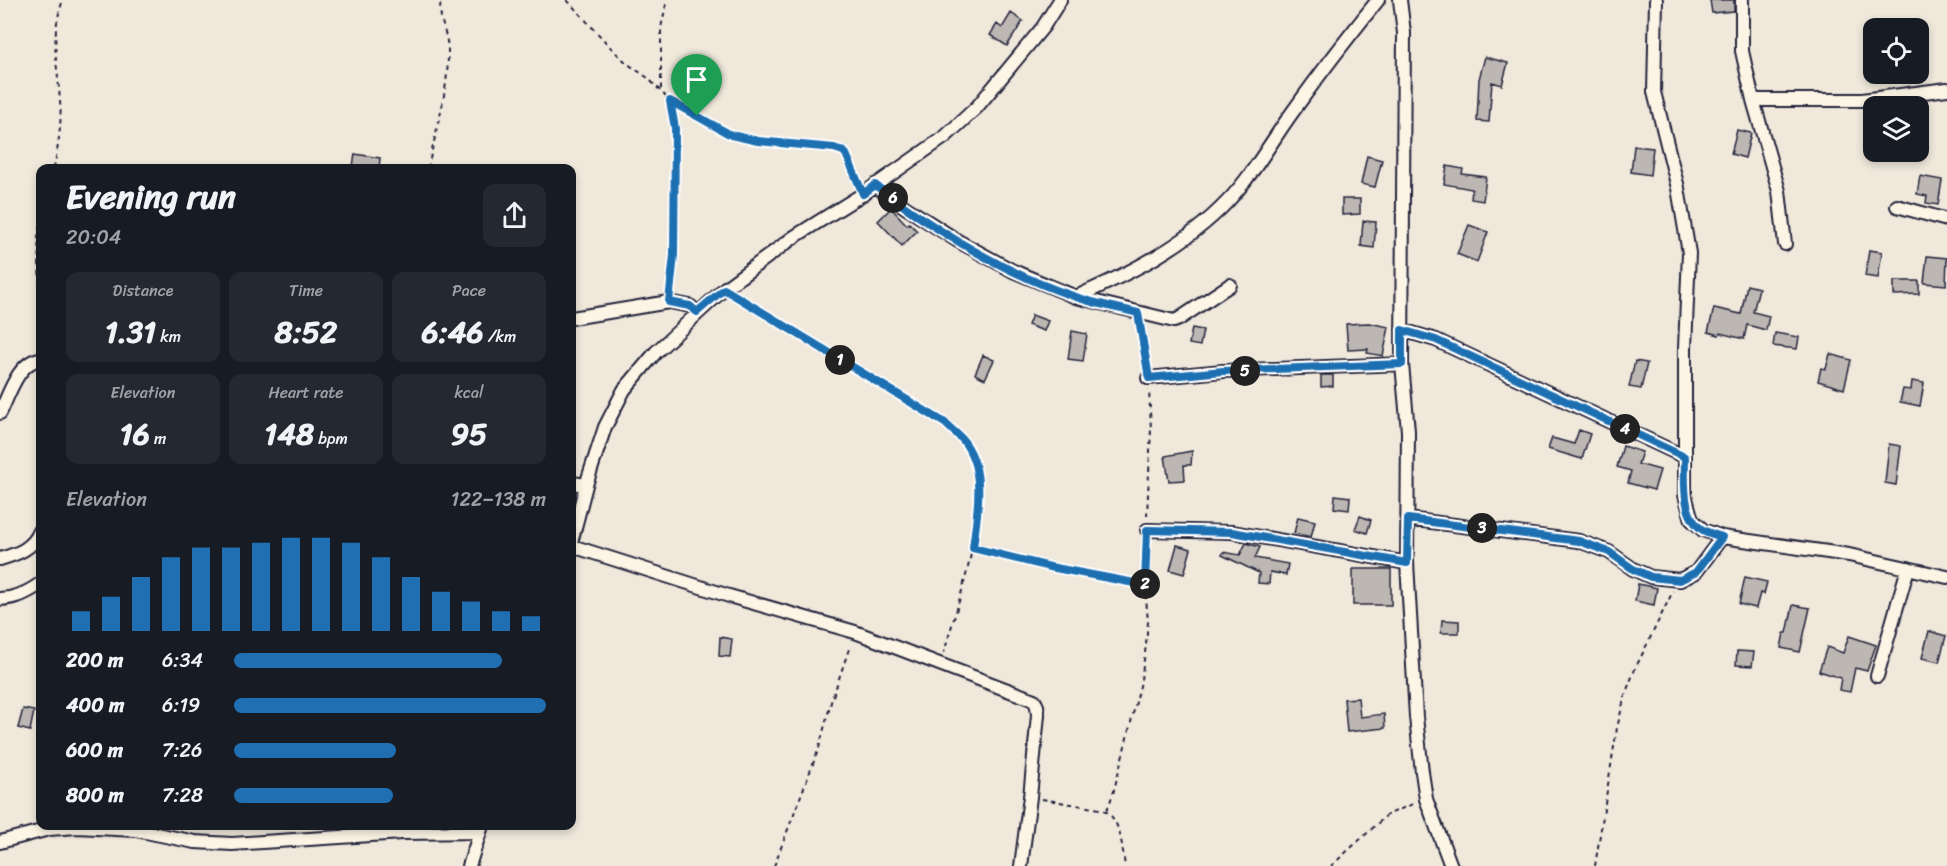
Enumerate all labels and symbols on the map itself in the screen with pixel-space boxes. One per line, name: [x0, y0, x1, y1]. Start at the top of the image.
pin: [671, 54, 722, 116]
pin: 6: [878, 183, 908, 213]
pin: 1: [825, 345, 855, 375]
pin: 5: [1230, 356, 1260, 386]
pin: 4: [1610, 414, 1640, 444]
pin: 3: [1467, 513, 1497, 543]
pin: 2: [1130, 569, 1160, 599]

